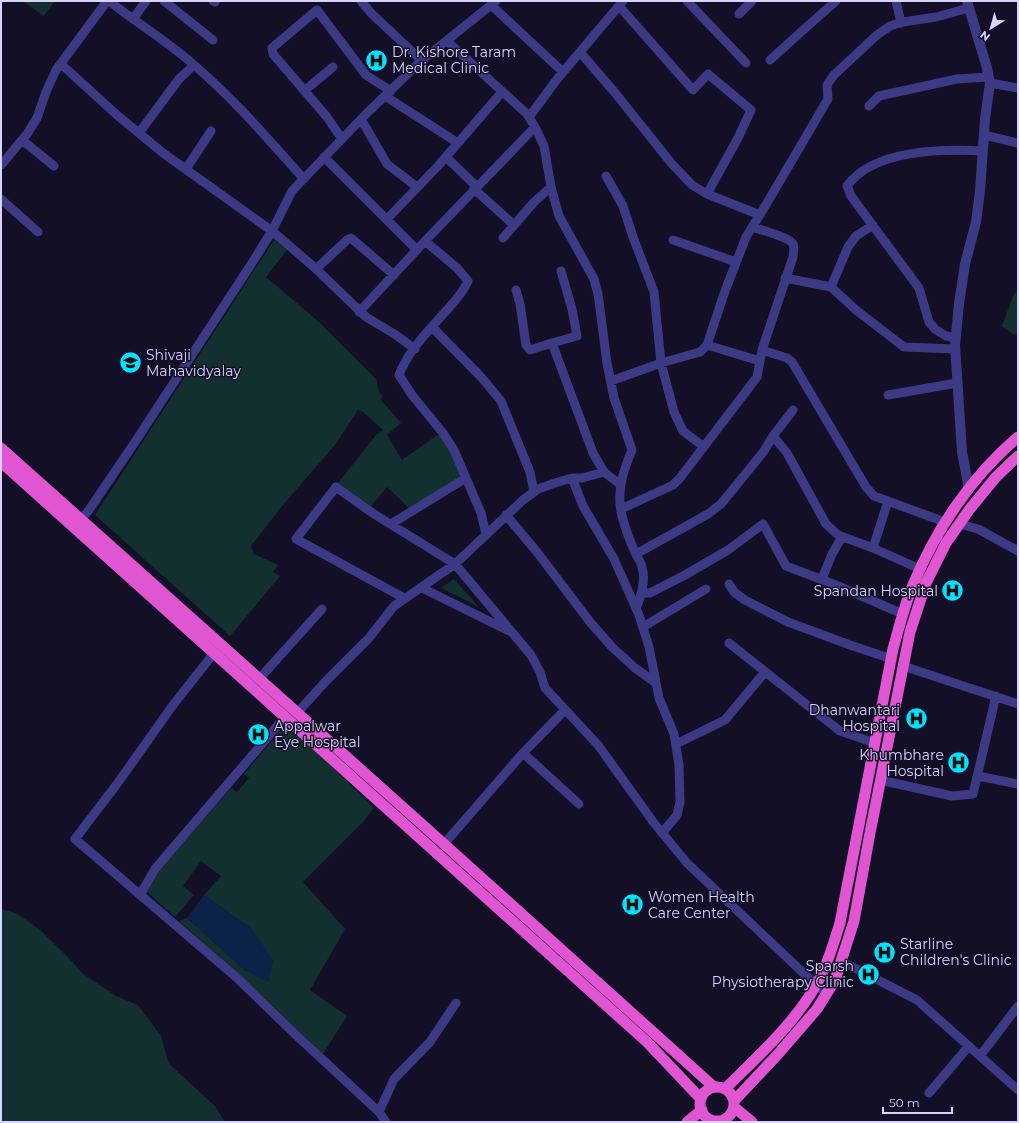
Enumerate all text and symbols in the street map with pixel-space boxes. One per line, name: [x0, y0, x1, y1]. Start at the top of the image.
north arrow: [971, 8, 1011, 48]
text: N: [977, 28, 993, 44]
place label: Dr. Kishore Taram Medical Clinic: [392, 43, 516, 77]
hospital icon: Dr. Kishore Taram Medical Clinic: [364, 47, 390, 73]
place label: Shivaji Mahavidyalay: [146, 346, 241, 380]
school or university icon: Shivaji Mahavidyalay: [117, 350, 143, 376]
hospital icon: Spandan Hospital: [940, 578, 966, 604]
place label: Spandan Hospital: [814, 582, 938, 600]
place label: Dhanwantari Hospital: [809, 701, 900, 735]
hospital icon: Dhanwantari Hospital: [903, 705, 929, 731]
place label: Appalwar Eye Hospital: [274, 717, 360, 751]
hospital icon: Appalwar Eye Hospital: [245, 721, 271, 747]
place label: Khumbhare Hospital: [859, 746, 944, 780]
hospital icon: Khumbhare Hospital: [946, 750, 972, 776]
place label: Women Health Care Center: [648, 888, 755, 922]
hospital icon: Women Health Care Center: [619, 892, 645, 918]
place label: Starline Children's Clinic: [900, 935, 1012, 969]
hospital icon: Starline Children's Clinic: [872, 939, 898, 965]
place label: Sparsh Physiotherapy Clinic: [712, 957, 854, 991]
hospital icon: Sparsh Physiotherapy Clinic: [856, 961, 882, 987]
scale bar: [883, 1089, 952, 1115]
text: 50 m: [889, 1095, 920, 1110]

